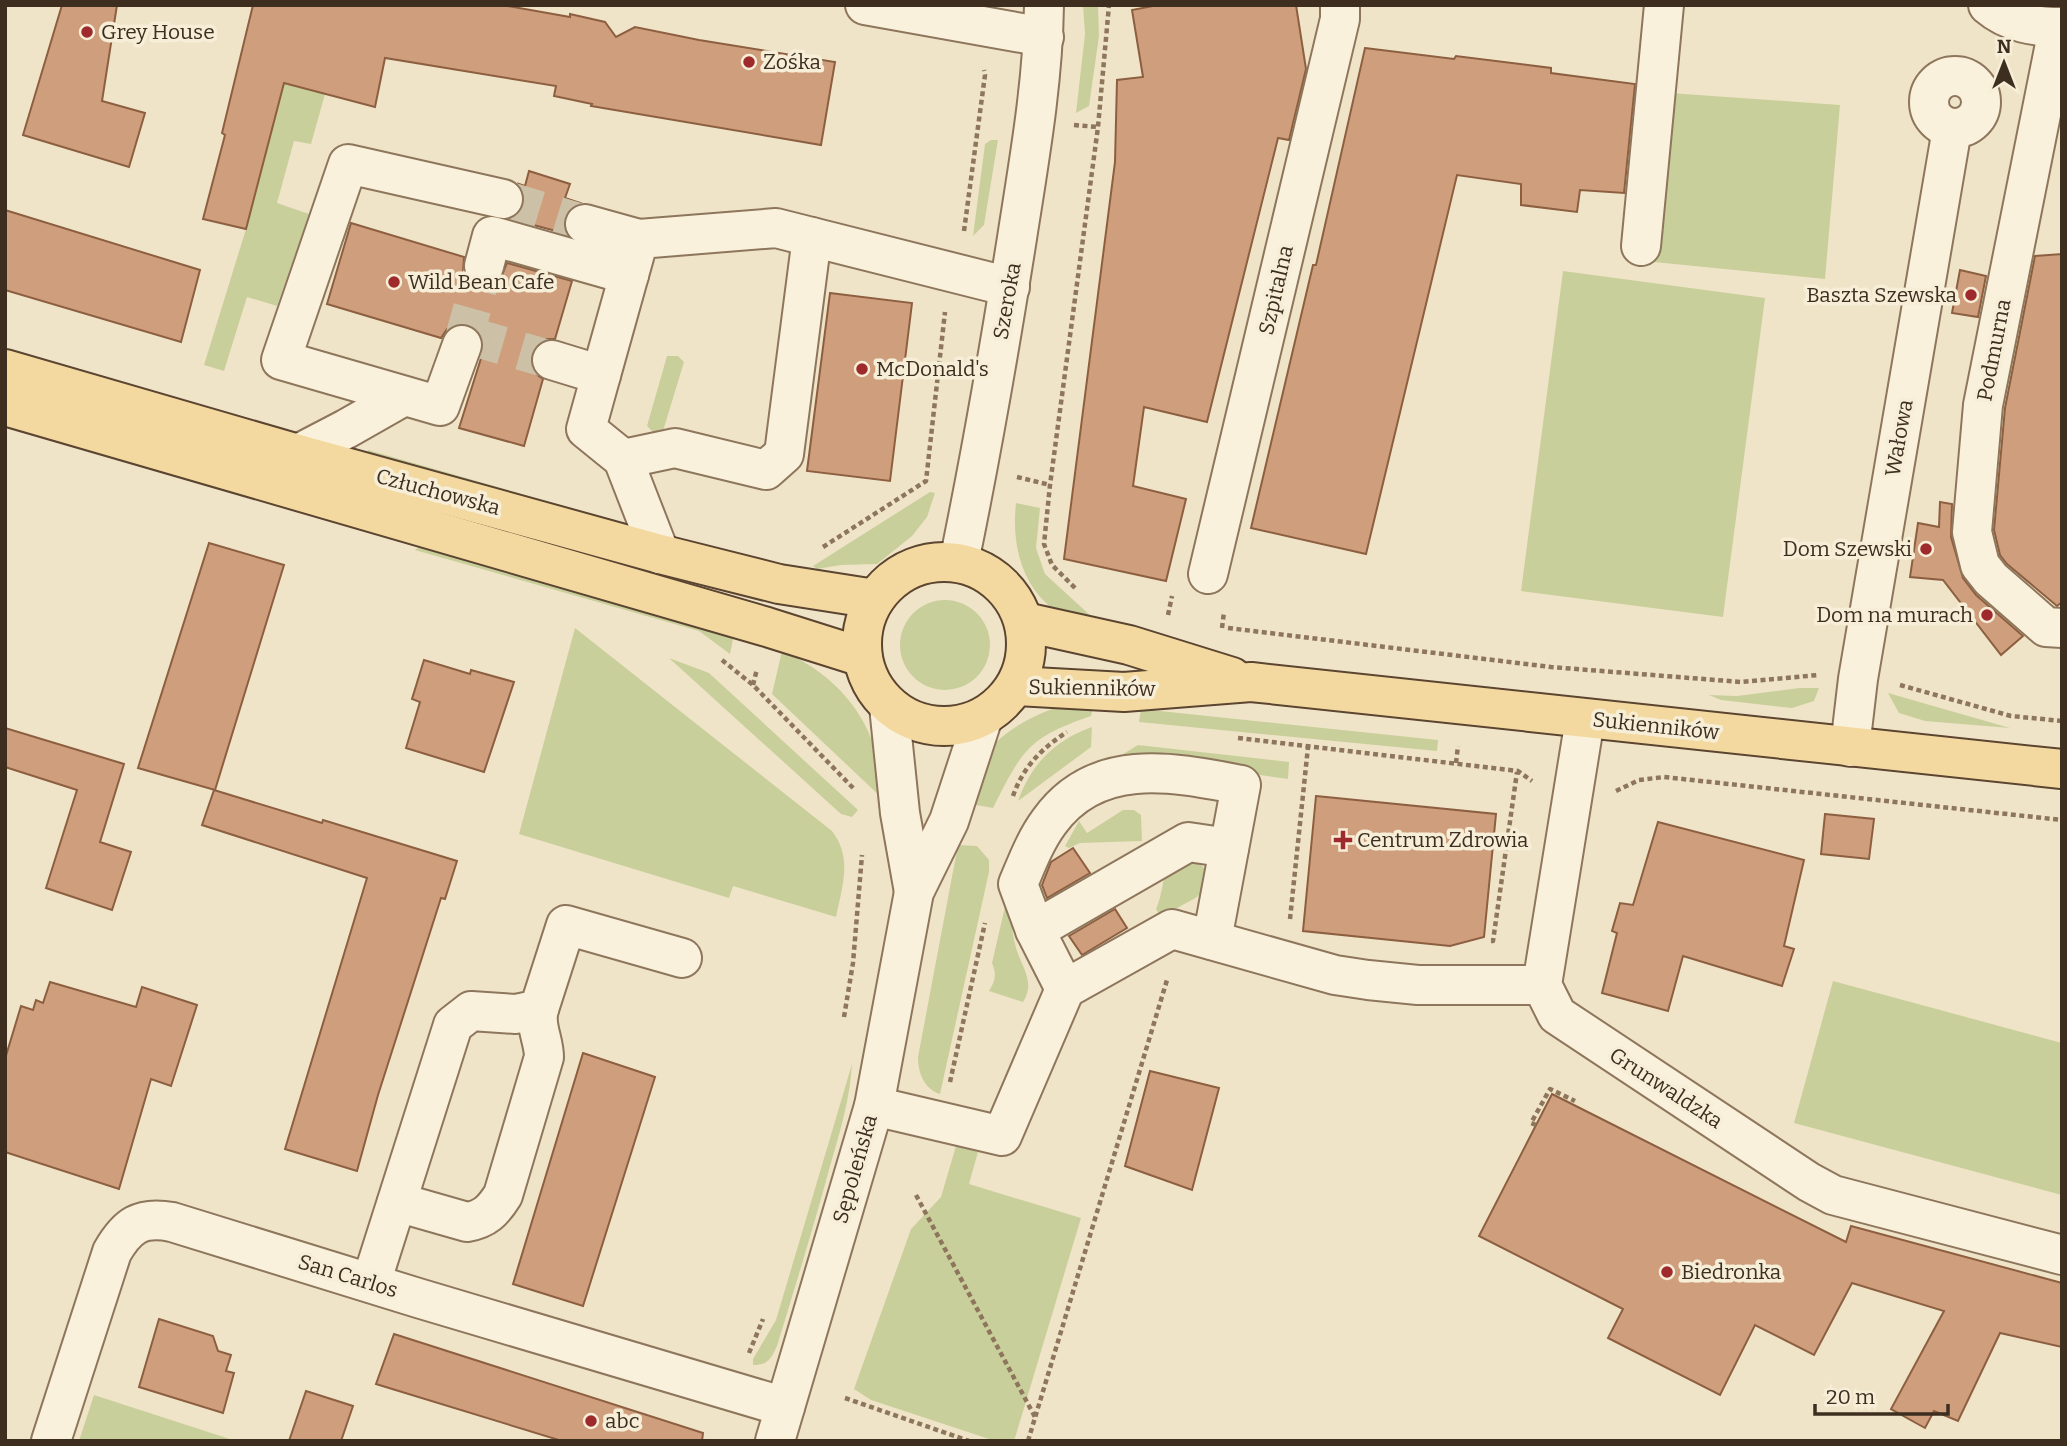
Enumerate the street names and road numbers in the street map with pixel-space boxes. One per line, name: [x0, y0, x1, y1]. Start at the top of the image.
street label: Szpitalna: [1253, 242, 1299, 337]
street label: Szeroka: [987, 260, 1027, 342]
street label: Podmurna: [1971, 296, 2017, 403]
street label: Wałowa: [1879, 397, 1919, 479]
street label: Człuchowska: [373, 463, 503, 521]
street label: Sukienników: [1028, 674, 1156, 702]
street label: Sukienników: [1591, 706, 1721, 746]
street label: Grunwaldzka: [1605, 1042, 1728, 1134]
street label: Sępoleńska: [827, 1111, 883, 1226]
street label: San Carlos: [295, 1249, 401, 1303]

